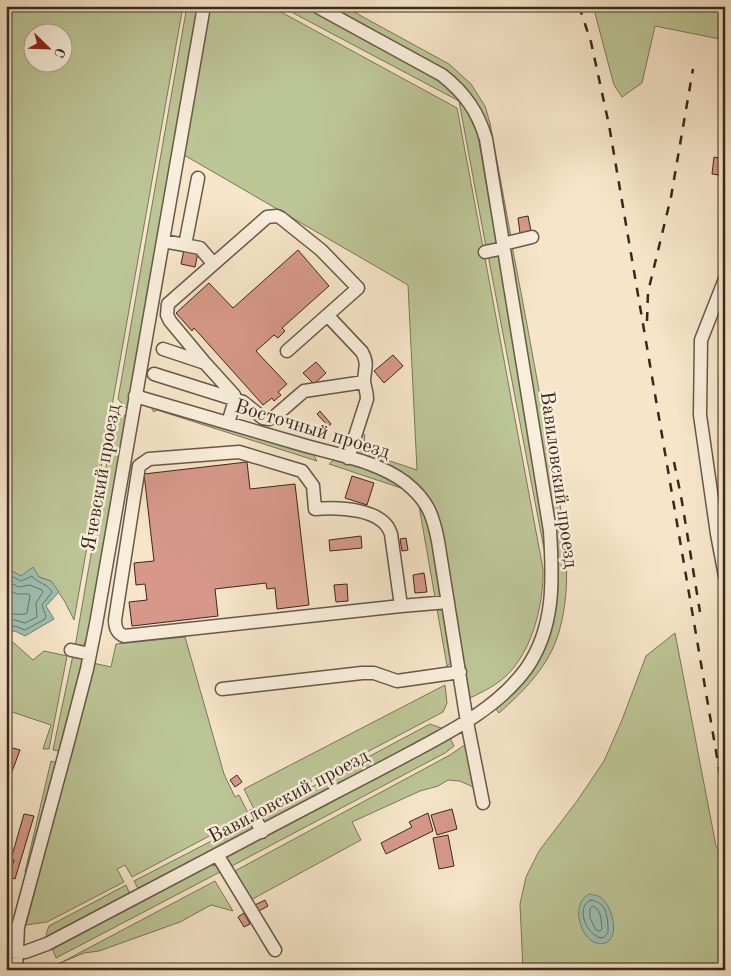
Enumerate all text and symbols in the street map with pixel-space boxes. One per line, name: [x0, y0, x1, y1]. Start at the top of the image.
north arrow: [22, 22, 72, 72]
text: С: [51, 46, 67, 60]
street label: Вавиловский проезд: [536, 390, 580, 570]
street label: Восточный проезд: [232, 397, 392, 463]
street label: Ячевский проезд: [79, 403, 125, 553]
street label: Вавиловский проезд: [206, 746, 373, 848]

